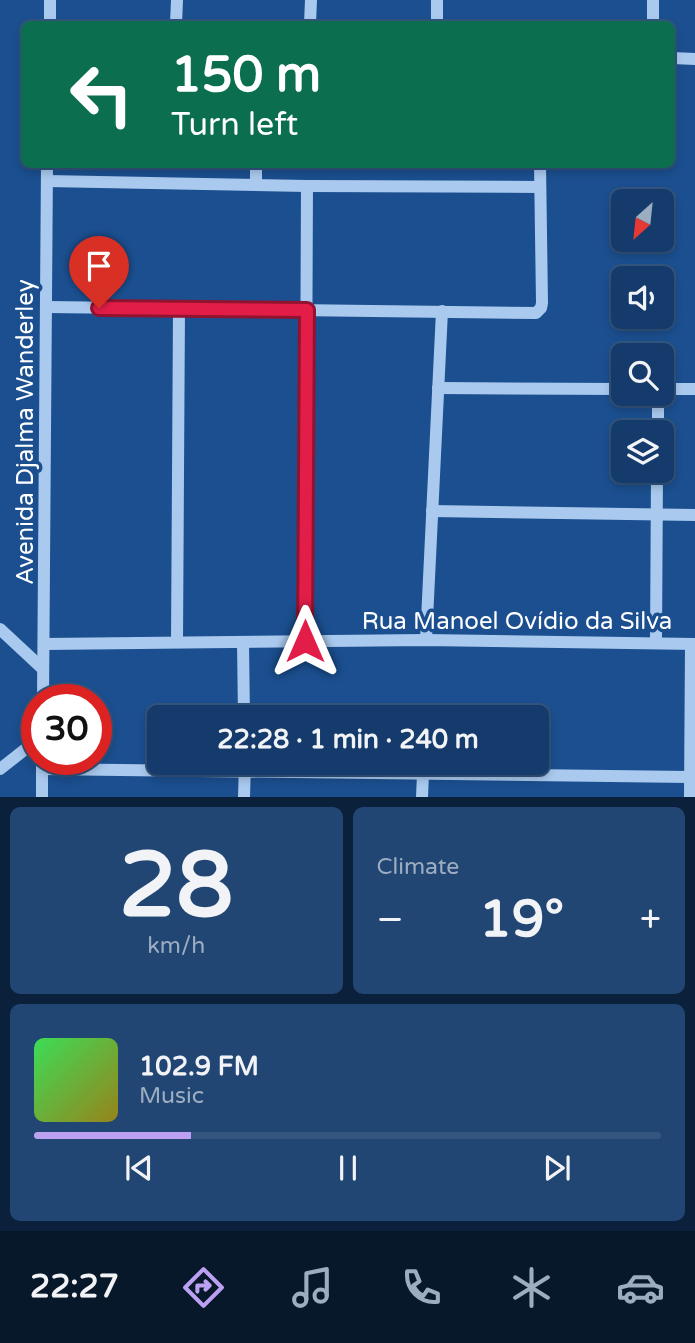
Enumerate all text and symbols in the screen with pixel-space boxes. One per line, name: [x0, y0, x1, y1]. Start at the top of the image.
text: 150 m: [171, 46, 321, 105]
icon: left: [56, 49, 147, 140]
text: Turn left: [171, 106, 298, 144]
north arrow: [611, 189, 674, 252]
map controls: [611, 189, 674, 483]
pin: [69, 236, 129, 308]
icon: arrive: [80, 247, 118, 285]
button: sound: [611, 266, 674, 329]
street label: Avenida Djalma Wanderley: [11, 279, 40, 585]
button: search: [611, 343, 674, 406]
button: layers: [611, 420, 674, 483]
position arrow: [268, 604, 342, 678]
street label: Rua Manoel Ovídio da Silva: [362, 607, 672, 636]
speed limit sign: 30: [21, 684, 112, 775]
text: 22:28 · 1 min · 240 m: [217, 724, 479, 755]
text: 28: [119, 831, 233, 941]
text: Climate: [377, 853, 459, 881]
text: 19°: [479, 888, 564, 951]
text: −: [377, 897, 404, 943]
text: +: [640, 897, 661, 943]
text: km/h: [147, 932, 205, 960]
text: 102.9 FM: [139, 1051, 259, 1082]
text: Music: [139, 1082, 204, 1110]
icon: previous: [120, 1149, 158, 1187]
icon: pause: [329, 1149, 367, 1187]
icon: next: [538, 1149, 576, 1187]
icon: directions: [179, 1263, 228, 1312]
icon: music: [288, 1263, 337, 1312]
icon: phone: [397, 1263, 446, 1312]
icon: climate: [507, 1263, 556, 1312]
icon: car: [616, 1263, 665, 1312]
text: 22:27: [30, 1268, 119, 1306]

